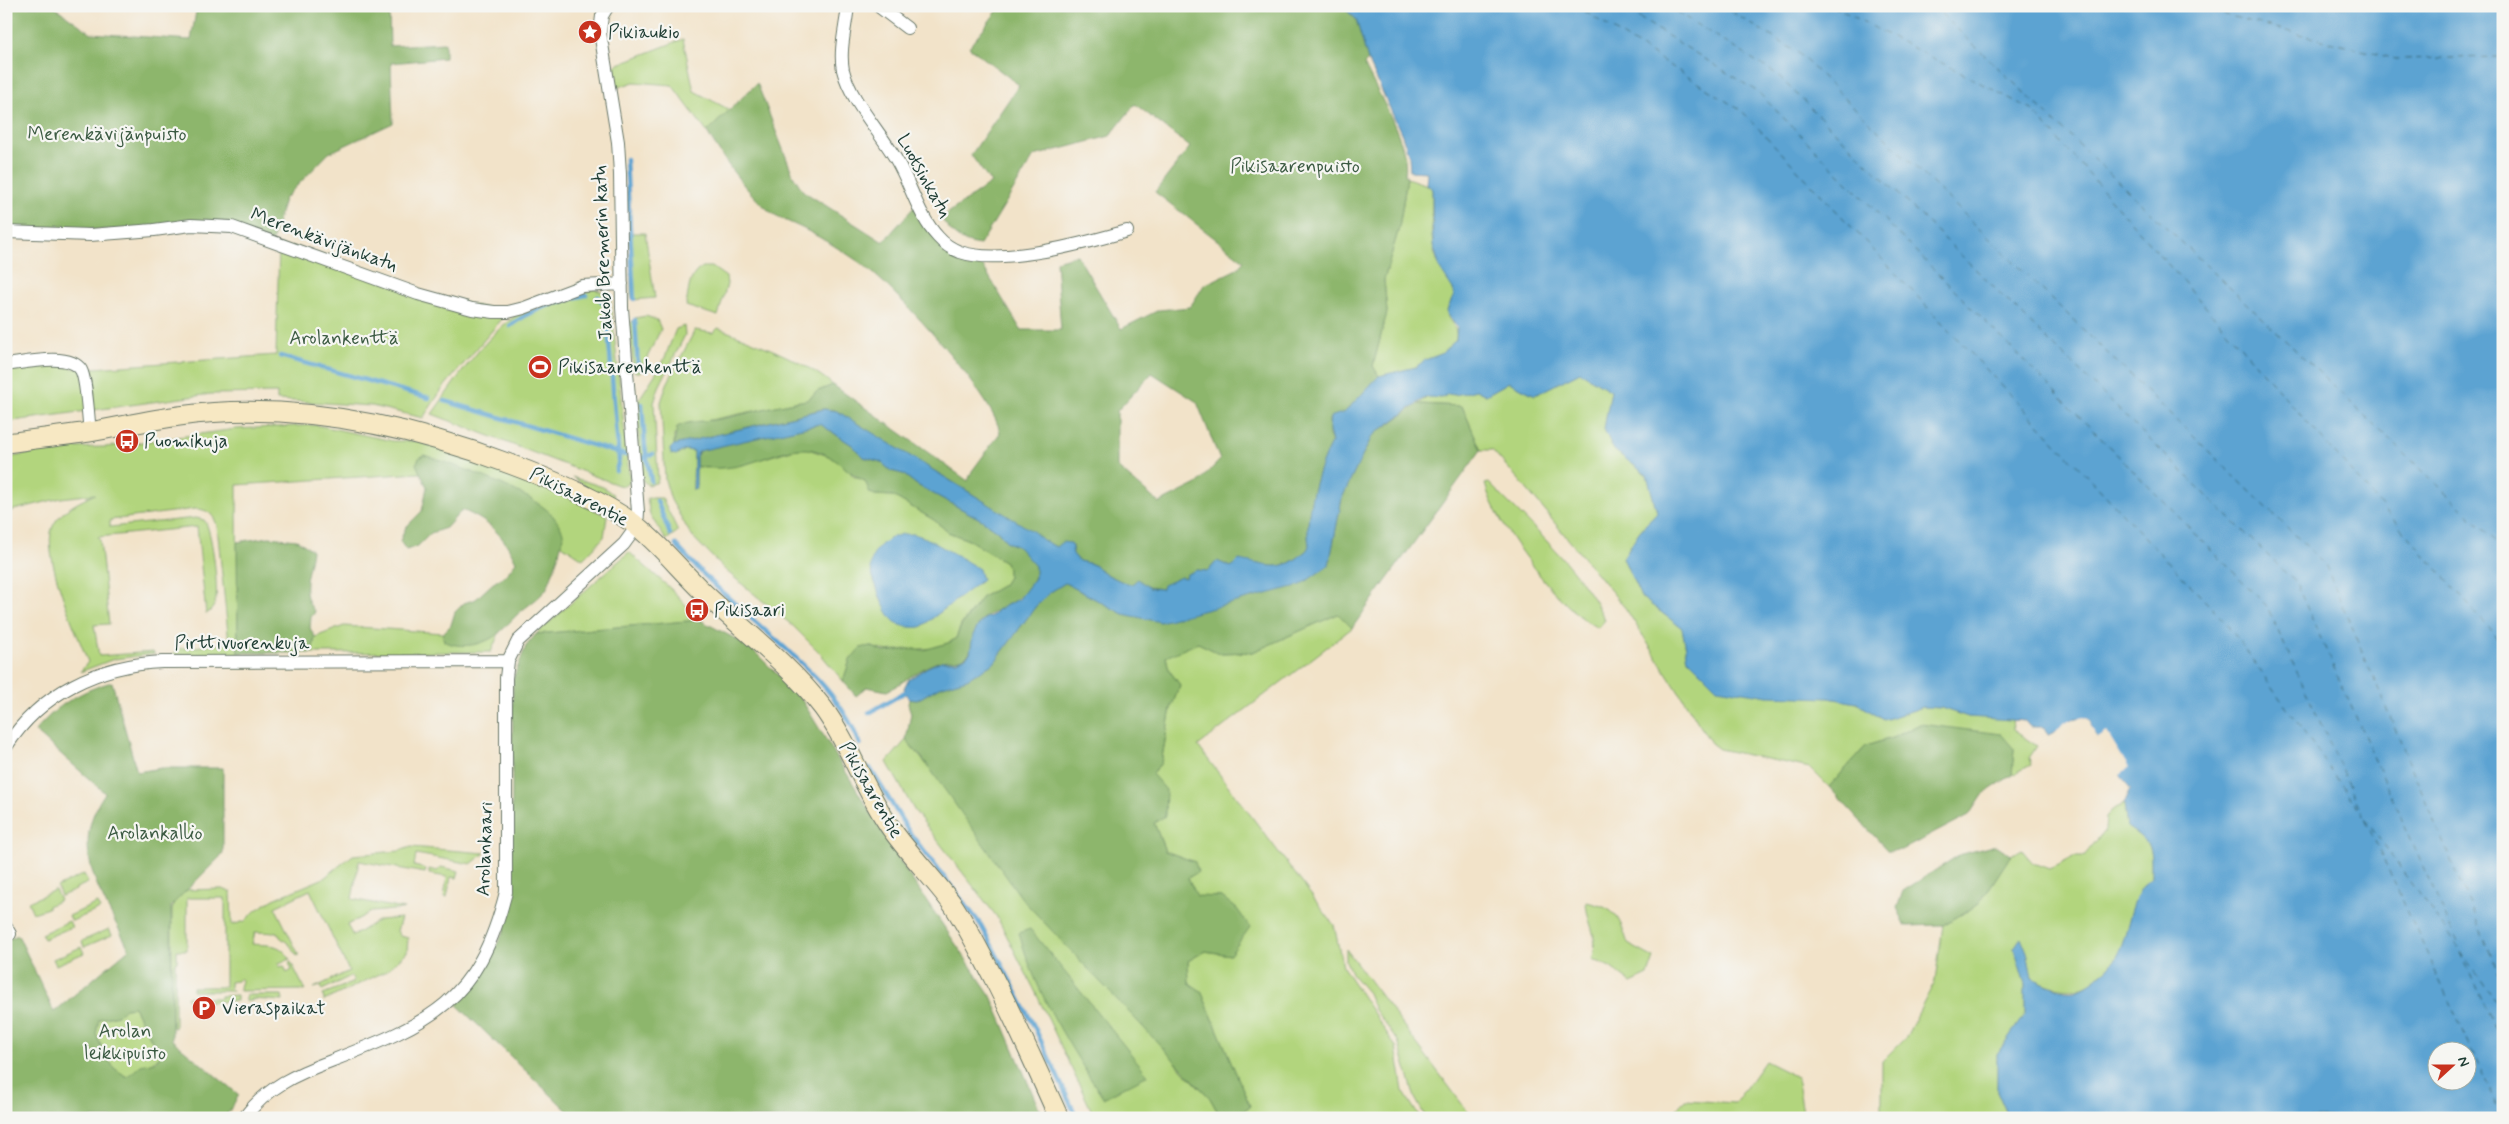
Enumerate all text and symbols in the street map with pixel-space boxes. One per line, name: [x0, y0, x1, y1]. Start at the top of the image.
place icon: Pikiaukio: [577, 19, 603, 45]
place label: Pikiaukio: [608, 20, 680, 45]
park label: Merenkävijänpuisto: [27, 122, 187, 148]
street label: Luotsinkatu: [891, 130, 957, 222]
park label: Pikisaarenpuisto: [1230, 154, 1360, 179]
street label: Jakob Bremerin katu: [587, 165, 619, 341]
street label: Merenkävijänkatu: [247, 202, 401, 279]
park label: Arolankenttä: [289, 326, 399, 351]
sports icon: Pikisaarenkenttä: [527, 354, 553, 380]
place label: Pikisaarenkenttä: [558, 355, 701, 380]
bus stop icon: Puomikuja: [114, 428, 140, 454]
place label: Puomikuja: [144, 429, 228, 454]
street label: Pikisaarentie: [525, 461, 633, 533]
bus stop icon: Pikisaari: [684, 597, 710, 623]
place label: Pikisaari: [714, 598, 785, 623]
street label: Pirttivuorenkuja: [175, 631, 310, 657]
street label: Pikisaarentie: [833, 737, 909, 843]
street label: Arolankaari: [471, 801, 499, 897]
park label: Arolankallio: [107, 821, 203, 846]
parking icon: Vieraspaikat: [191, 995, 217, 1021]
place label: Vieraspaikat: [222, 996, 326, 1021]
park label: Arolan leikkipuisto: [84, 1019, 166, 1066]
north arrow: [2426, 1042, 2476, 1092]
text: N: [2453, 1054, 2473, 1069]

